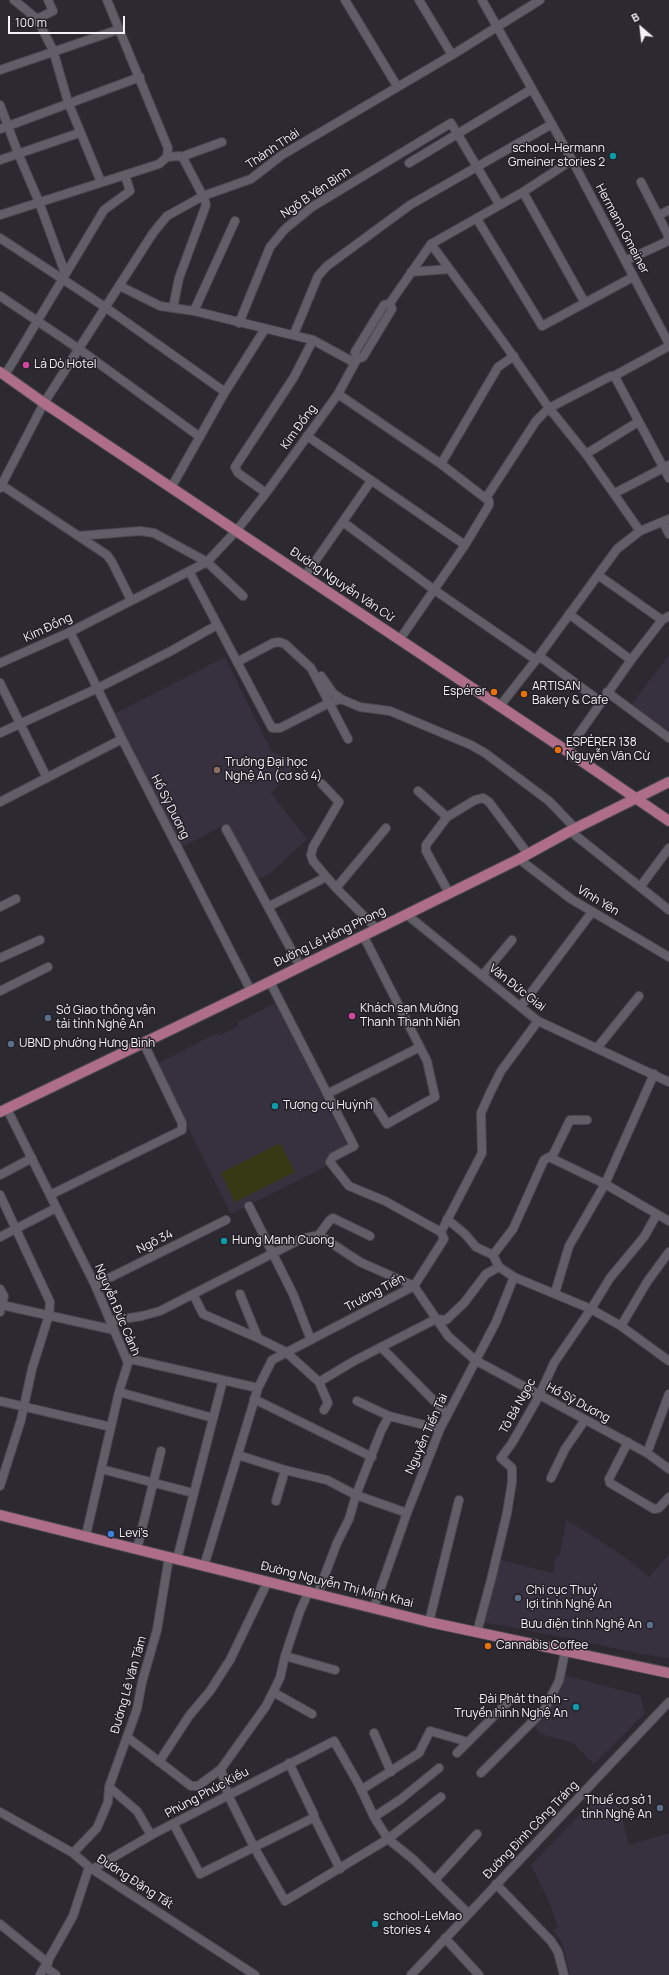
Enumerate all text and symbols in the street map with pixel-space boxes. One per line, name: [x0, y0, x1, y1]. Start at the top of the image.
scale bar: [10, 8, 127, 34]
north arrow: [621, 8, 661, 48]
text: B: [629, 9, 642, 25]
text: 100 m: [15, 14, 47, 31]
street label: Thành Thái: [244, 126, 302, 172]
place label: school-Hermann Gmeiner stories 2: [508, 142, 605, 170]
marker: school-Hermann Gmeiner stories 2: [608, 151, 618, 161]
street label: Ngõ B Yên Bình: [278, 164, 354, 222]
street label: Hermann Gmeiner: [592, 182, 652, 276]
place label: Lá Dò Hotel: [34, 358, 96, 372]
marker: Lá Dò Hotel: [21, 360, 31, 370]
street label: Kim Đồng: [278, 402, 320, 452]
street label: Đường Nguyễn Văn Cừ: [287, 545, 397, 625]
street label: Kim Đồng: [21, 611, 75, 645]
place label: ARTISAN Bakery & Cafe: [532, 680, 608, 708]
place label: Espérer: [443, 685, 486, 699]
marker: Espérer: [489, 687, 499, 697]
marker: ARTISAN Bakery & Cafe: [519, 689, 529, 699]
place label: ESPÉRER 138 Nguyễn Văn Cừ: [566, 736, 650, 764]
marker: ESPÉRER 138 Nguyễn Văn Cừ: [553, 745, 563, 755]
place label: Trường Đại học Nghệ An (cơ sở 4): [225, 756, 322, 784]
marker: Trường Đại học Nghệ An (cơ sở 4): [212, 765, 222, 775]
street label: Hồ Sỹ Dương: [148, 772, 192, 842]
street label: Vĩnh Yên: [575, 883, 621, 919]
street label: Đường Lê Hồng Phong: [272, 904, 388, 970]
street label: Văn Đức Giai: [486, 961, 548, 1015]
place label: Khách sạn Mường Thanh Thanh Niên: [360, 1002, 460, 1030]
place label: Sở Giao thông vận tải tỉnh Nghệ An: [56, 1004, 156, 1032]
marker: Khách sạn Mường Thanh Thanh Niên: [347, 1011, 357, 1021]
marker: Sở Giao thông vận tải tỉnh Nghệ An: [43, 1013, 53, 1023]
place label: UBND phường Hưng Bình: [19, 1037, 155, 1051]
marker: UBND phường Hưng Bình: [6, 1039, 16, 1049]
place label: Tượng cụ Huỳnh: [283, 1099, 373, 1113]
marker: Tượng cụ Huỳnh: [270, 1101, 280, 1111]
street label: Ngõ 34: [135, 1227, 175, 1257]
place label: Hung Manh Cuong: [232, 1234, 334, 1248]
marker: Hung Manh Cuong: [219, 1236, 229, 1246]
street label: Nguyễn Đức Cảnh: [91, 1262, 143, 1358]
street label: Trường Tiến: [343, 1271, 407, 1315]
street label: Tô Bá Ngọc: [497, 1376, 539, 1436]
street label: Hồ Sỹ Dương: [544, 1380, 612, 1426]
street label: Nguyễn Tiến Tài: [403, 1391, 451, 1477]
place label: Levi's: [119, 1527, 148, 1541]
marker: Levi's: [106, 1529, 116, 1539]
street label: Đường Nguyễn Thị Minh Khai: [259, 1559, 415, 1611]
place label: Chi cục Thuỷ lợi tỉnh Nghệ An: [526, 1584, 612, 1612]
marker: Chi cục Thuỷ lợi tỉnh Nghệ An: [513, 1593, 523, 1603]
place label: Bưu điện tỉnh Nghệ An: [521, 1618, 642, 1632]
marker: Bưu điện tỉnh Nghệ An: [645, 1620, 655, 1630]
street label: Đường Lê Văn Tám: [108, 1635, 150, 1735]
place label: Cannabis Coffee: [496, 1639, 588, 1653]
marker: Cannabis Coffee: [483, 1641, 493, 1651]
place label: Đài Phát thanh - Truyền hình Nghệ An: [454, 1693, 568, 1721]
marker: Đài Phát thanh - Truyền hình Nghệ An: [571, 1702, 581, 1712]
street label: Phùng Phúc Kiều: [163, 1765, 251, 1821]
street label: Đường Đinh Công Tráng: [481, 1778, 581, 1882]
place label: Thuế cơ sở 1 tỉnh Nghệ An: [581, 1794, 652, 1822]
marker: Thuế cơ sở 1 tỉnh Nghệ An: [655, 1803, 665, 1813]
street label: Đường Đặng Tất: [94, 1852, 176, 1912]
place label: school-LeMao stories 4: [383, 1910, 462, 1938]
marker: school-LeMao stories 4: [370, 1919, 380, 1929]

